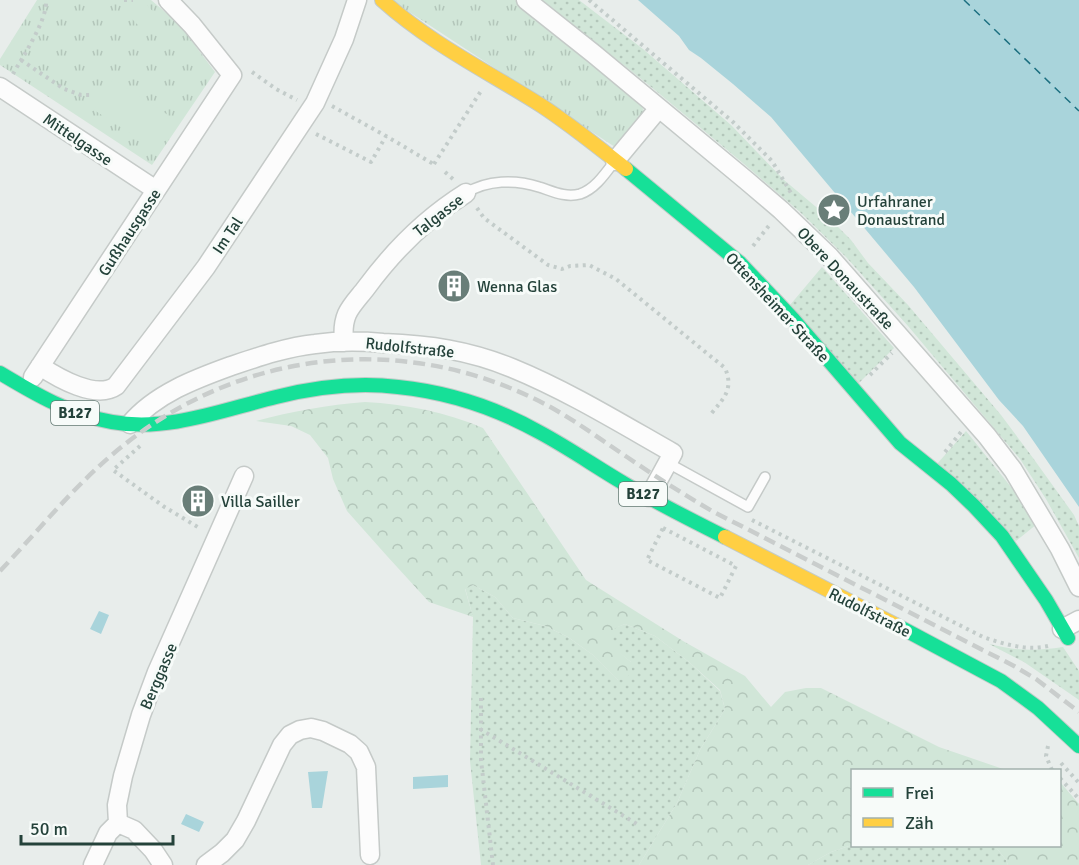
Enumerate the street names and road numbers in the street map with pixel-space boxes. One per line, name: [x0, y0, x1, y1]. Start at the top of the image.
street label: Mittelgasse: [39, 109, 116, 170]
street label: Gußhausgasse: [94, 185, 166, 280]
street label: Talgasse: [410, 190, 468, 242]
street label: Im Tal: [208, 213, 248, 258]
street label: Obere Donaustraße: [793, 223, 898, 334]
street label: Ottensheimer Straße: [721, 249, 833, 367]
street label: Rudolfstraße: [364, 333, 455, 363]
road number: B127: [51, 401, 99, 425]
road number: B127: [619, 482, 667, 506]
street label: Rudolfstraße: [825, 584, 914, 642]
street label: Berggasse: [136, 640, 182, 713]

